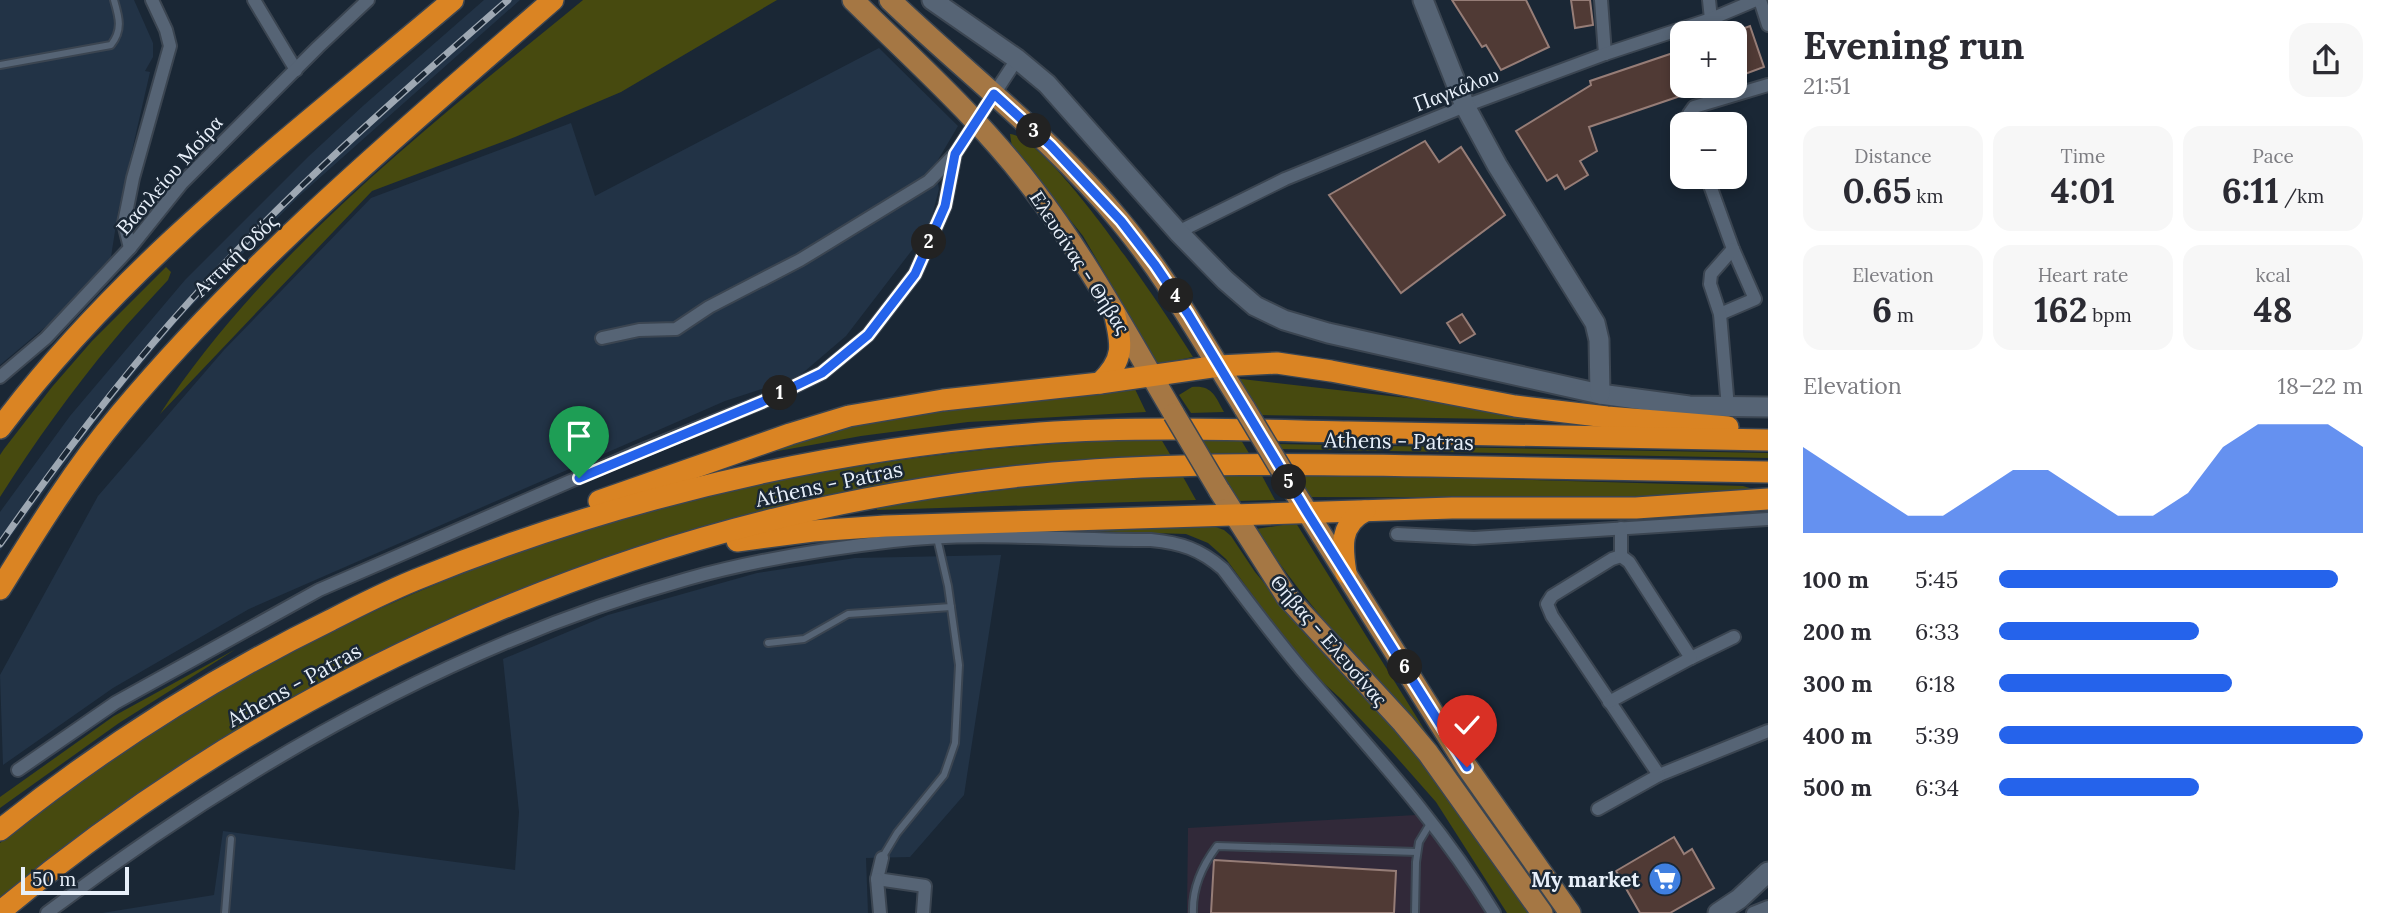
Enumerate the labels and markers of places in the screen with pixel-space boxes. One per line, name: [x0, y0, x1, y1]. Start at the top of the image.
pin: 3: [1016, 114, 1052, 148]
pin: 2: [912, 224, 946, 260]
pin: 4: [1158, 278, 1194, 314]
pin: 1: [762, 376, 798, 410]
pin: [549, 406, 609, 478]
pin: 5: [1272, 464, 1306, 500]
pin: 6: [1388, 650, 1422, 684]
pin: [1437, 695, 1497, 767]
supermarket icon: My market: [1646, 860, 1684, 898]
place label: My market: [1531, 866, 1640, 893]

